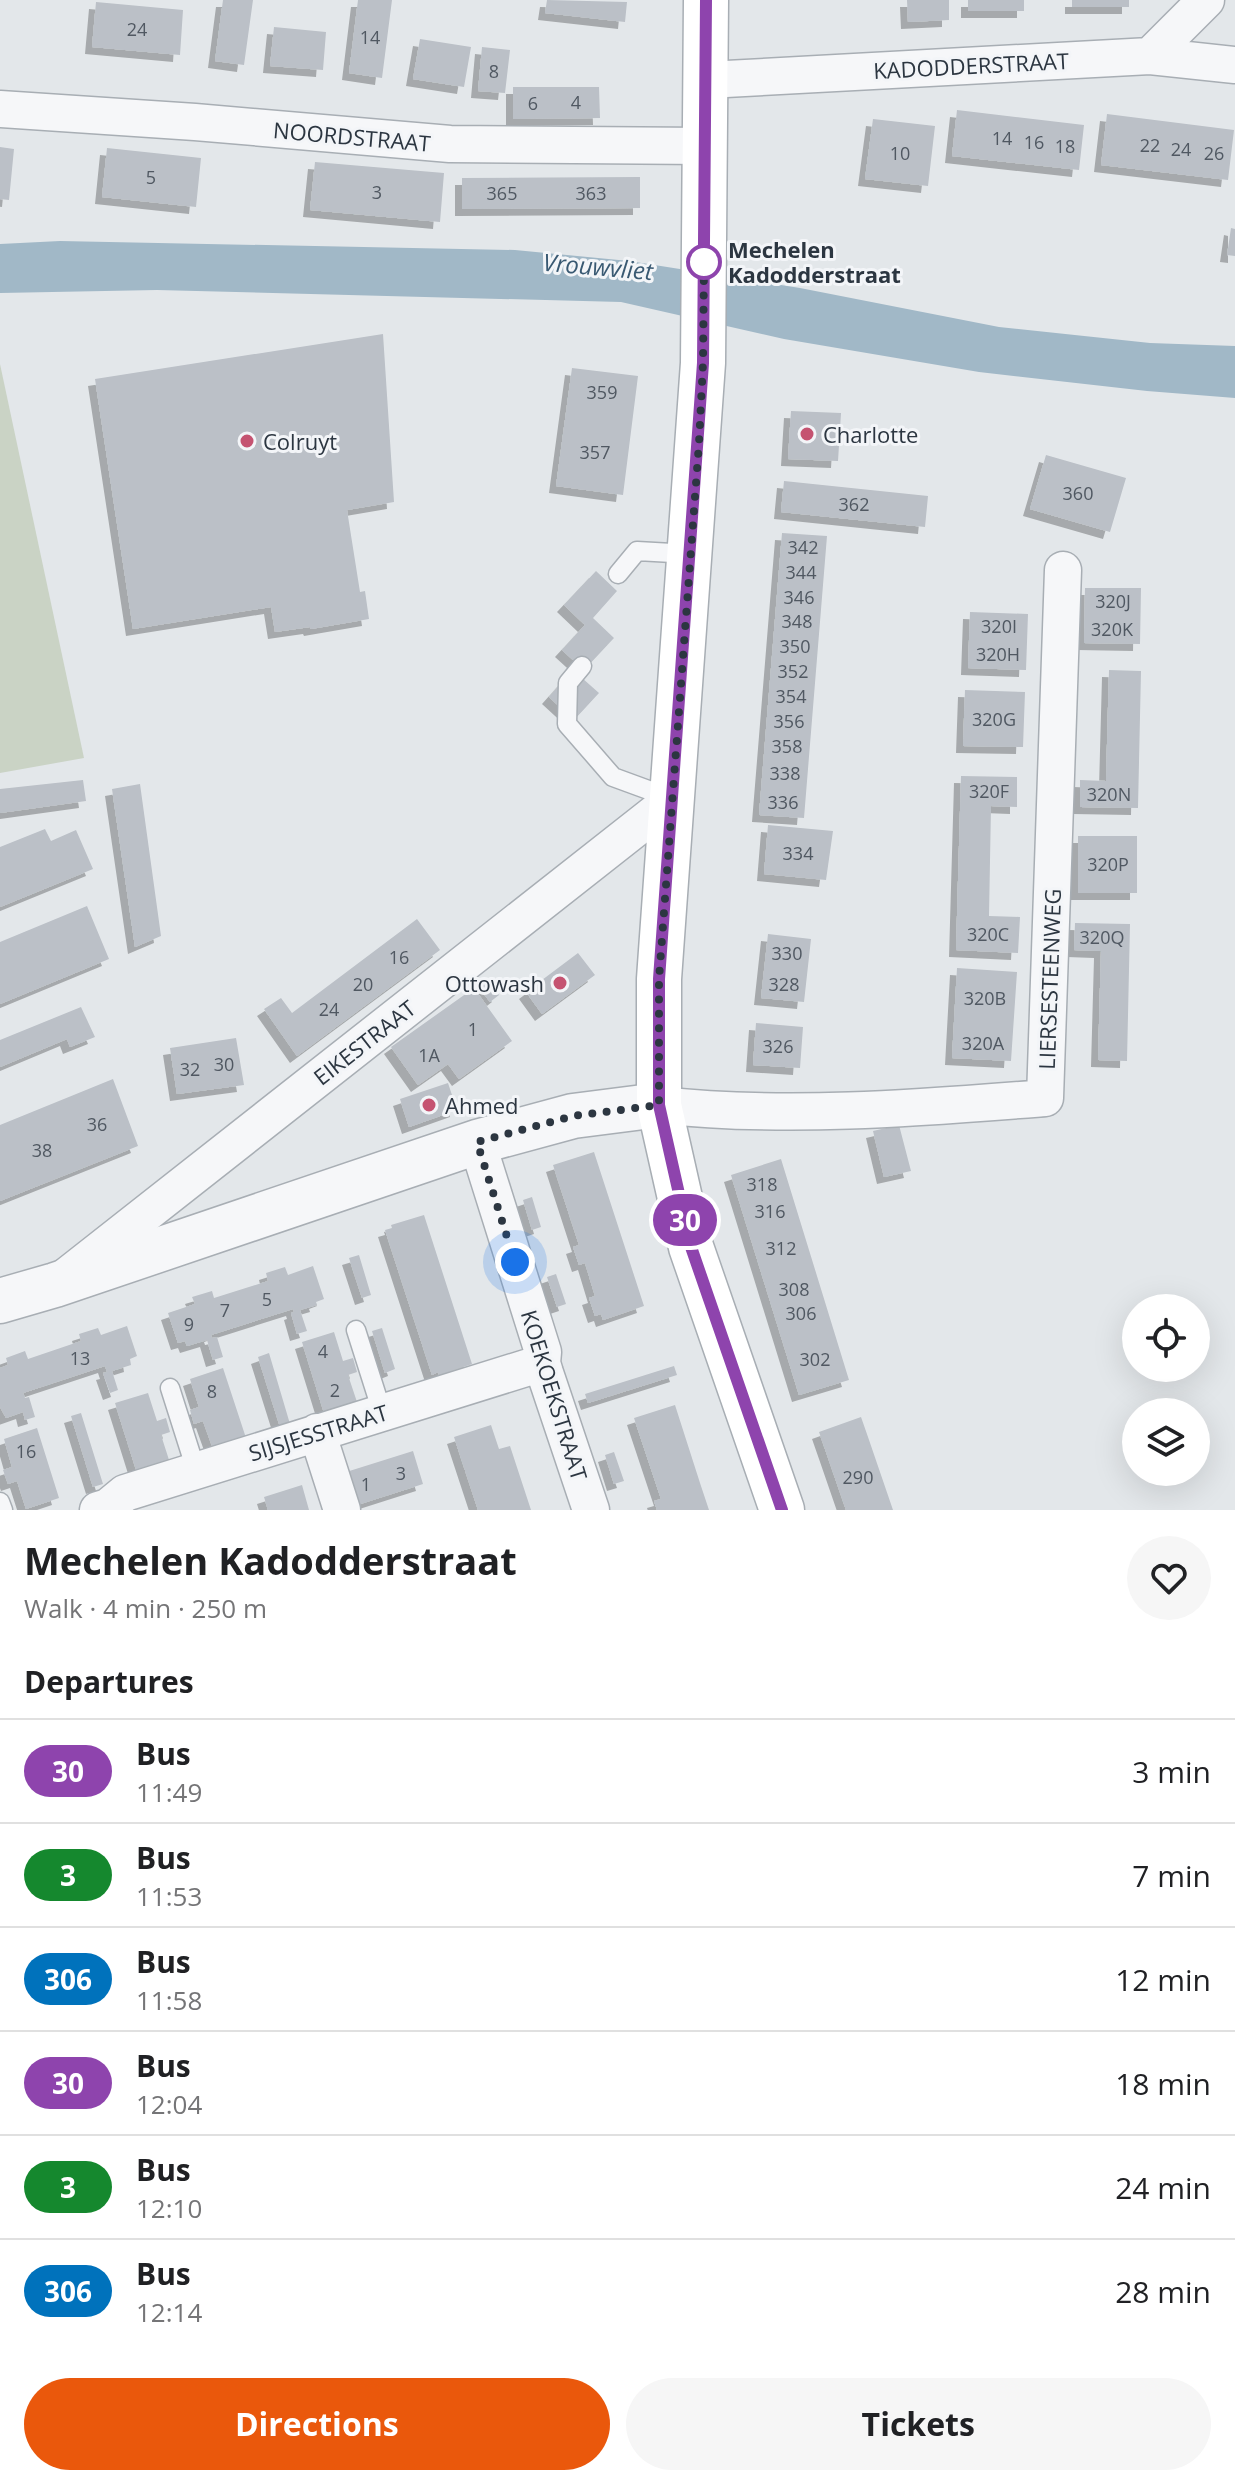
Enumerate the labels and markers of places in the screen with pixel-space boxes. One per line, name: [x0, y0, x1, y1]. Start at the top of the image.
place label: Mechelen Kadodderstraat: [728, 234, 901, 289]
marker: Mechelen Kadodderstraat: [687, 245, 721, 279]
place label: Charlotte: [823, 419, 918, 449]
marker: Charlotte: [798, 425, 816, 443]
place label: Colruyt: [263, 426, 337, 456]
marker: Colruyt: [238, 432, 256, 450]
place label: Ottowash: [445, 968, 544, 998]
marker: Ottowash: [551, 974, 569, 992]
place label: Ahmed: [445, 1090, 519, 1120]
marker: Ahmed: [420, 1096, 438, 1114]

